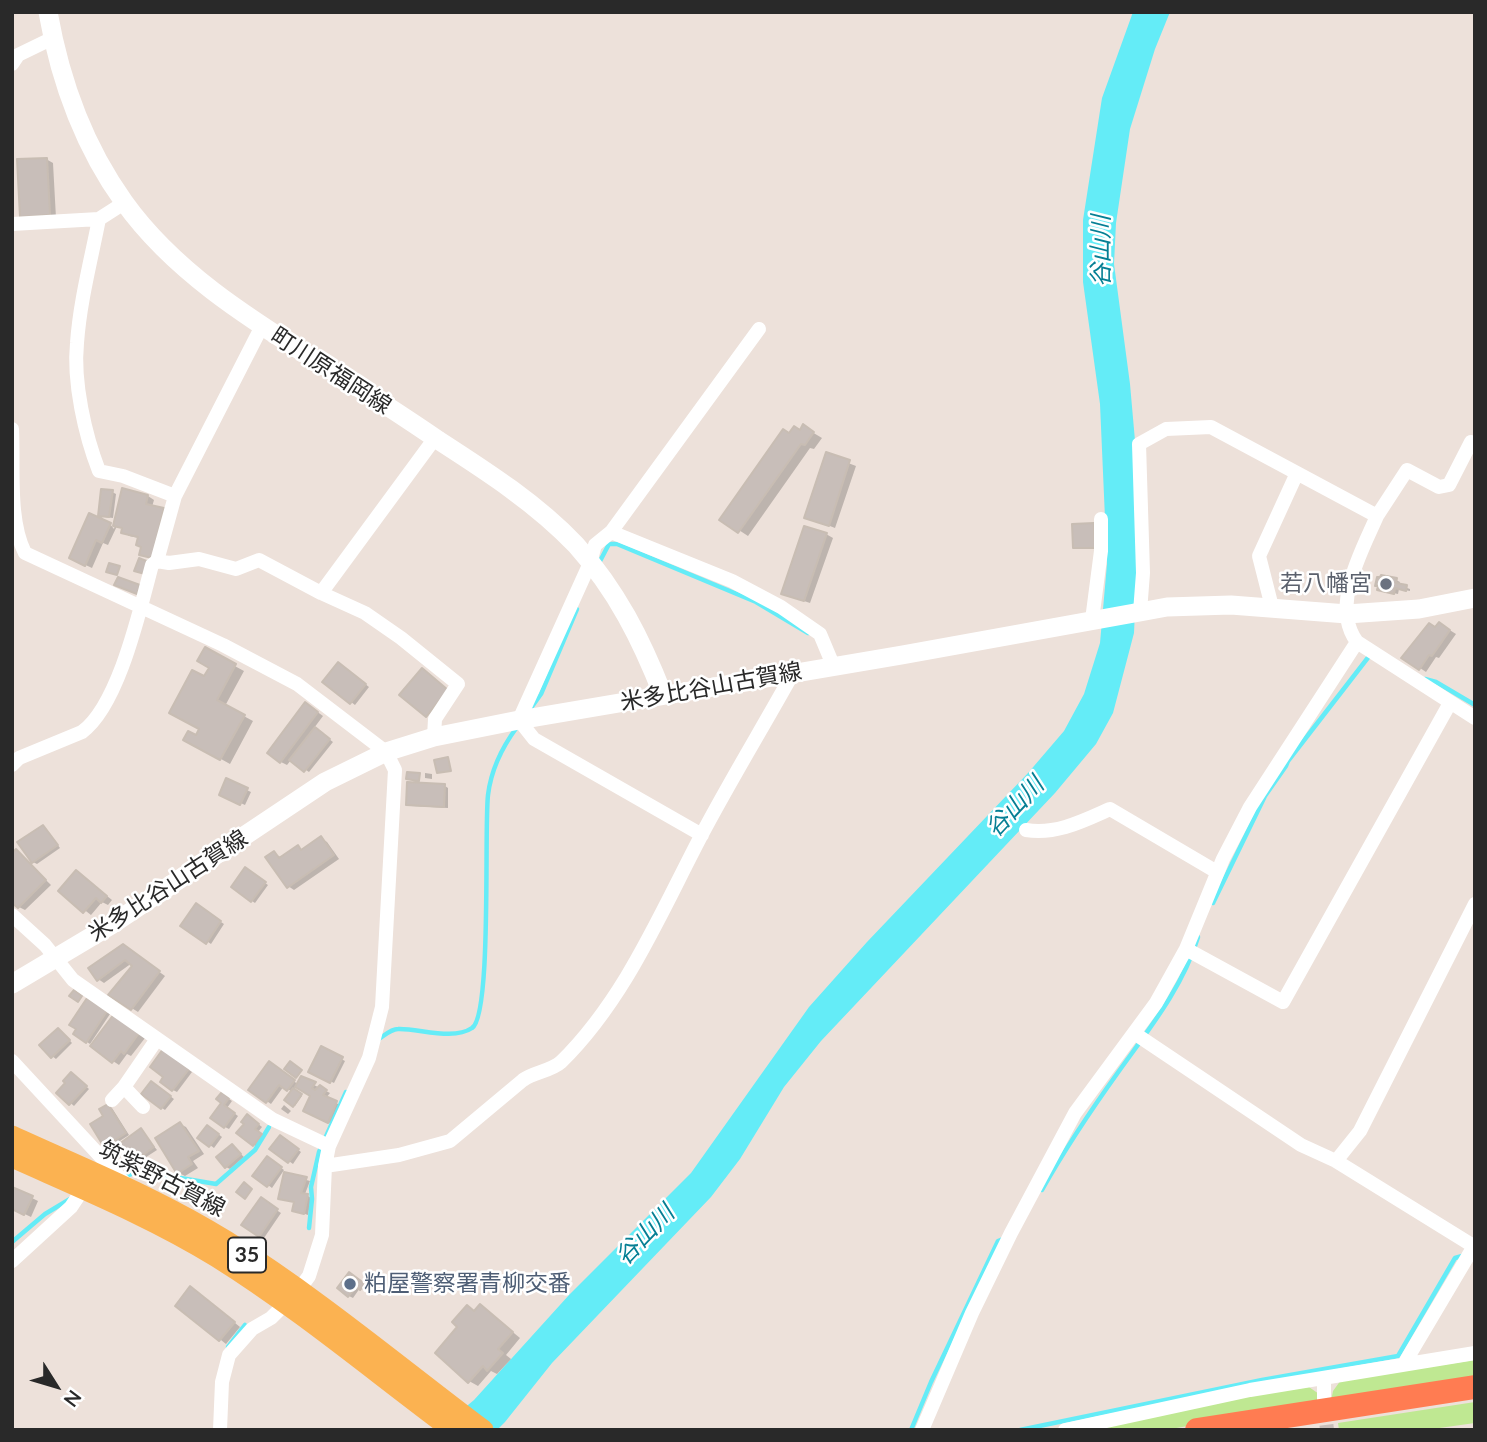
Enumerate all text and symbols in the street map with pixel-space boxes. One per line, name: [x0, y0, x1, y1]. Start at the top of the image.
water label: 谷山川: [1087, 215, 1115, 287]
street label: 町川原福岡線: [266, 322, 396, 420]
place label: 若八幡宮: [1280, 570, 1372, 598]
marker: 若八幡宮: [1378, 576, 1394, 592]
street label: 米多比谷山古賀線: [618, 657, 804, 717]
water label: 谷山川: [980, 771, 1050, 843]
street label: 米多比谷山古賀線: [83, 824, 253, 948]
street label: 筑紫野古賀線: [94, 1135, 230, 1223]
water label: 谷山川: [610, 1199, 680, 1271]
road number: 35: [228, 1238, 266, 1272]
place label: 粕屋警察署青柳交番: [364, 1270, 571, 1298]
marker: 粕屋警察署青柳交番: [342, 1276, 358, 1292]
north arrow: [21, 1351, 91, 1421]
text: N: [60, 1386, 87, 1412]

